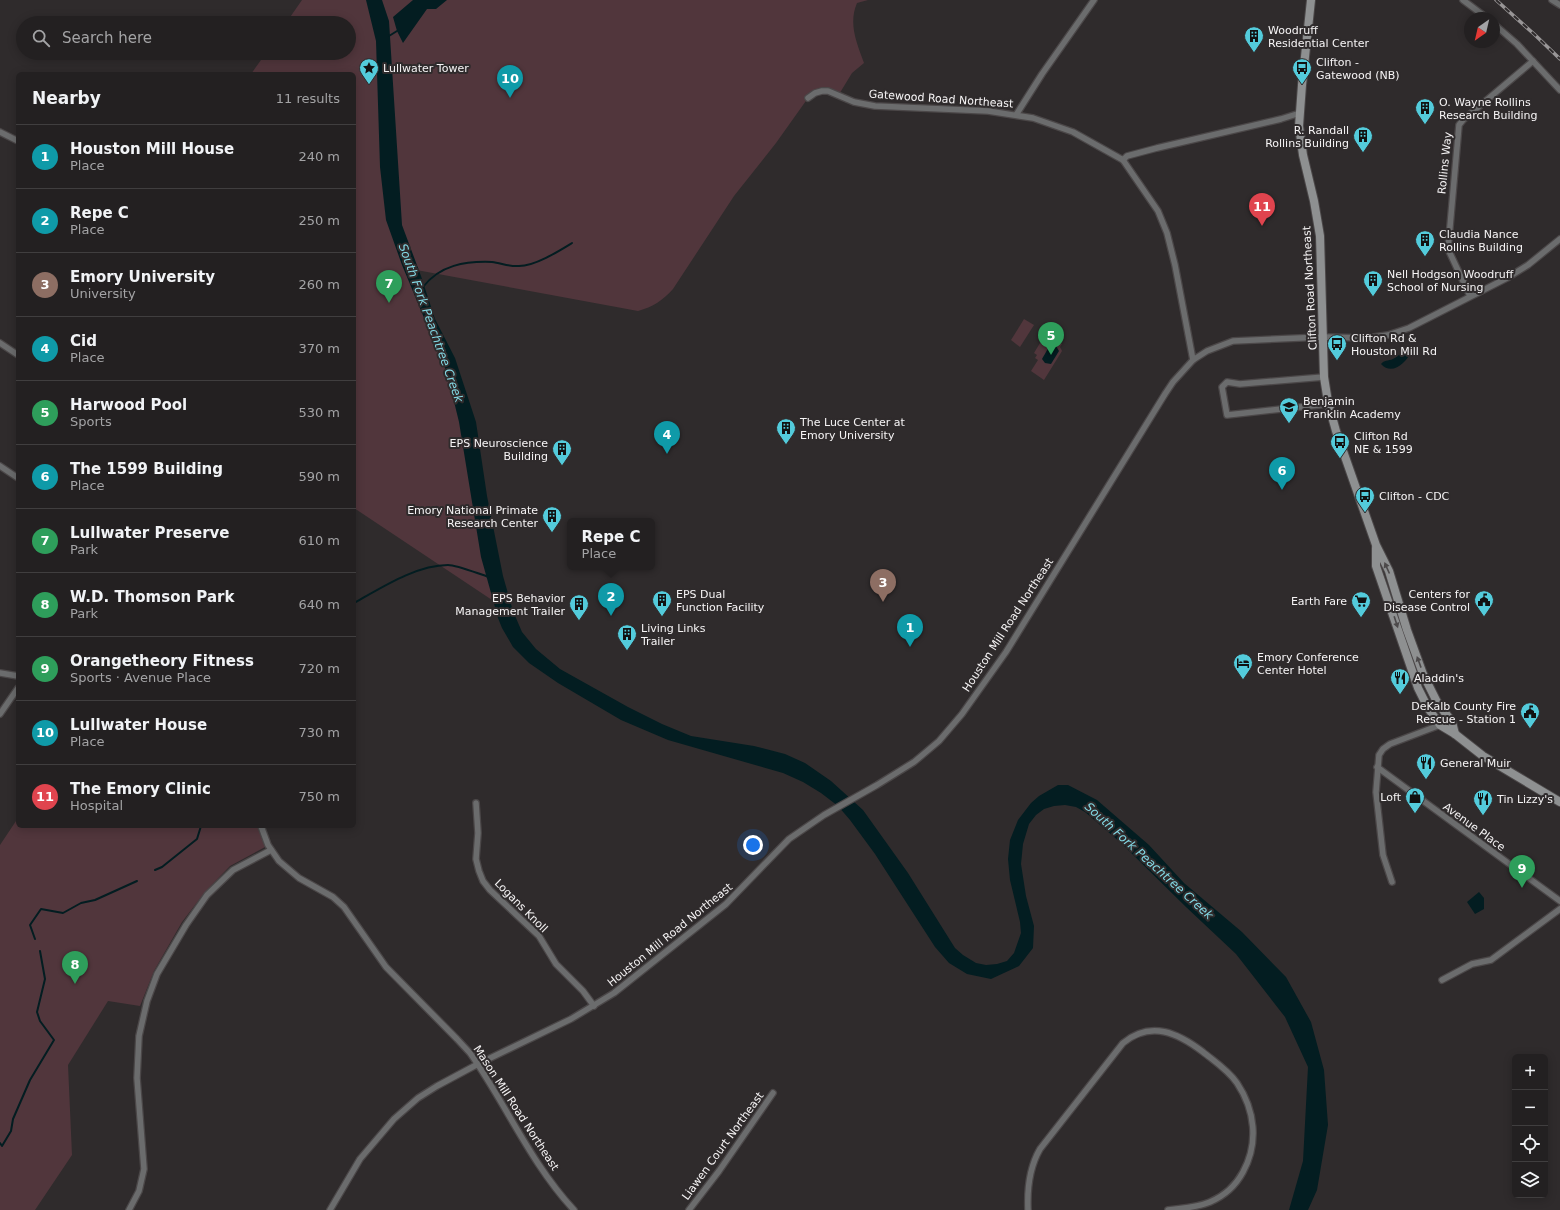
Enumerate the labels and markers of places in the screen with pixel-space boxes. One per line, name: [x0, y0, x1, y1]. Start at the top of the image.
place label: Woodruff Residential Center: [1268, 24, 1370, 50]
building icon: Woodruff Residential Center: [1243, 25, 1265, 53]
place label: Clifton - Gatewood (NB): [1316, 56, 1400, 82]
place icon: Lullwater Tower: [358, 57, 380, 85]
bus stop icon: Clifton - Gatewood (NB): [1291, 57, 1313, 85]
place label: Lullwater Tower: [383, 62, 469, 75]
pin: 10: [497, 65, 523, 98]
place label: O. Wayne Rollins Research Building: [1439, 96, 1538, 122]
building icon: O. Wayne Rollins Research Building: [1414, 97, 1436, 125]
place label: R. Randall Rollins Building: [1265, 124, 1349, 150]
building icon: R. Randall Rollins Building: [1352, 125, 1374, 153]
pin: 11: [1249, 193, 1275, 226]
place label: Claudia Nance Rollins Building: [1439, 228, 1523, 254]
building icon: Claudia Nance Rollins Building: [1414, 229, 1436, 257]
place label: Nell Hodgson Woodruff School of Nursing: [1387, 268, 1514, 294]
building icon: Nell Hodgson Woodruff School of Nursing: [1362, 269, 1384, 297]
pin: 7: [376, 270, 402, 303]
pin: 5: [1038, 322, 1064, 355]
place label: Clifton Rd & Houston Mill Rd: [1351, 332, 1437, 358]
bus stop icon: Clifton Rd & Houston Mill Rd: [1326, 333, 1348, 361]
place label: Benjamin Franklin Academy: [1303, 395, 1401, 421]
school or university icon: Benjamin Franklin Academy: [1278, 396, 1300, 424]
place label: The Luce Center at Emory University: [799, 416, 905, 442]
building icon: The Luce Center at Emory University: [775, 417, 797, 445]
pin: 4: [654, 421, 680, 454]
place label: Clifton Rd NE & 1599: [1354, 430, 1413, 456]
bus stop icon: Clifton Rd NE & 1599: [1329, 431, 1351, 459]
place label: EPS Neuroscience Building: [450, 437, 548, 463]
building icon: EPS Neuroscience Building: [551, 438, 573, 466]
pin: 6: [1269, 457, 1295, 490]
bus stop icon: Clifton - CDC: [1354, 485, 1376, 513]
place label: Clifton - CDC: [1379, 490, 1450, 503]
place label: Emory National Primate Research Center: [407, 504, 538, 530]
building icon: Emory National Primate Research Center: [541, 505, 563, 533]
pin: 3: [870, 569, 896, 602]
pin: 2: [598, 583, 624, 616]
place label: EPS Dual Function Facility: [676, 588, 765, 614]
place label: Centers for Disease Control: [1383, 588, 1470, 614]
building icon: EPS Dual Function Facility: [651, 589, 673, 617]
public building icon: Centers for Disease Control: [1473, 589, 1495, 617]
supermarket icon: Earth Fare: [1350, 590, 1372, 618]
place label: EPS Behavior Management Trailer: [455, 592, 565, 618]
building icon: EPS Behavior Management Trailer: [568, 593, 590, 621]
place label: Earth Fare: [1291, 595, 1347, 608]
pin: 1: [897, 614, 923, 647]
place label: Living Links Trailer: [640, 622, 706, 648]
building icon: Living Links Trailer: [616, 623, 638, 651]
place label: Emory Conference Center Hotel: [1257, 651, 1359, 677]
hotel icon: Emory Conference Center Hotel: [1232, 652, 1254, 680]
restaurant icon: Aladdin's: [1389, 667, 1411, 695]
place label: Aladdin's: [1414, 672, 1464, 685]
place label: DeKalb County Fire Rescue - Station 1: [1411, 700, 1516, 726]
public building icon: DeKalb County Fire Rescue - Station 1: [1519, 701, 1541, 729]
restaurant icon: General Muir: [1415, 752, 1437, 780]
place label: General Muir: [1440, 757, 1511, 770]
shop icon: Loft: [1404, 786, 1426, 814]
restaurant icon: Tin Lizzy's: [1472, 788, 1494, 816]
place label: Loft: [1380, 791, 1402, 804]
place label: Tin Lizzy's: [1496, 793, 1553, 806]
pin: 9: [1509, 855, 1535, 888]
pin: 8: [62, 951, 88, 984]

